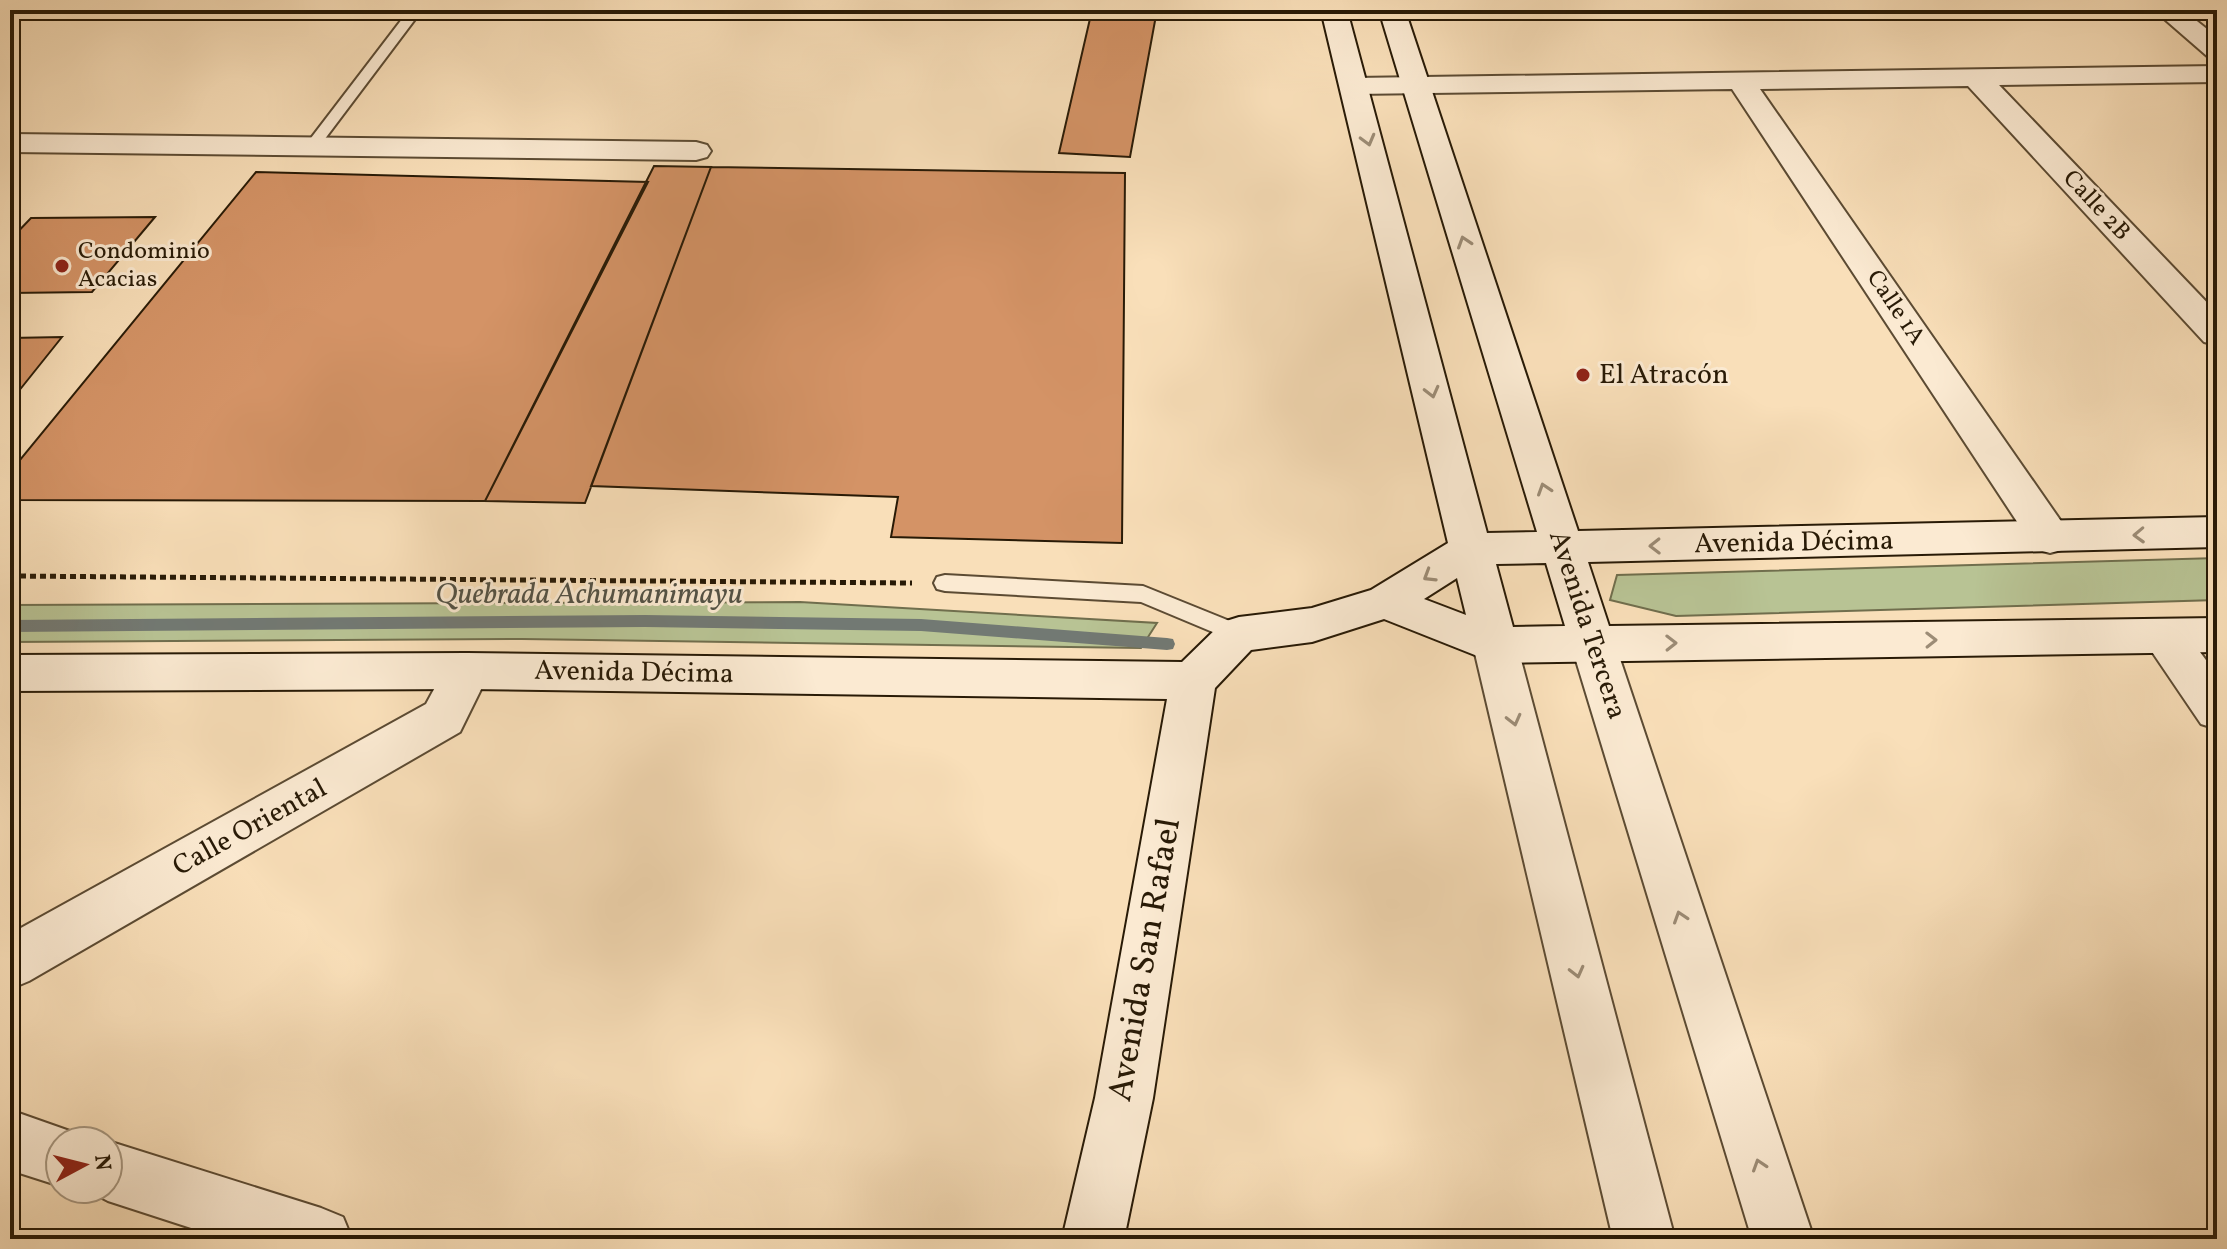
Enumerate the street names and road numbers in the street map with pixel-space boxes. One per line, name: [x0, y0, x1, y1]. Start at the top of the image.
street label: Calle 2B: [2054, 163, 2138, 249]
street label: Calle 1A: [1857, 264, 1933, 353]
street label: Avenida Décima: [1694, 522, 1894, 564]
street label: Avenida Tercera: [1538, 526, 1636, 724]
street label: Avenida Décima: [534, 652, 734, 694]
street label: Calle Oriental: [166, 770, 334, 886]
street label: Avenida San Rafael: [1098, 815, 1194, 1105]

